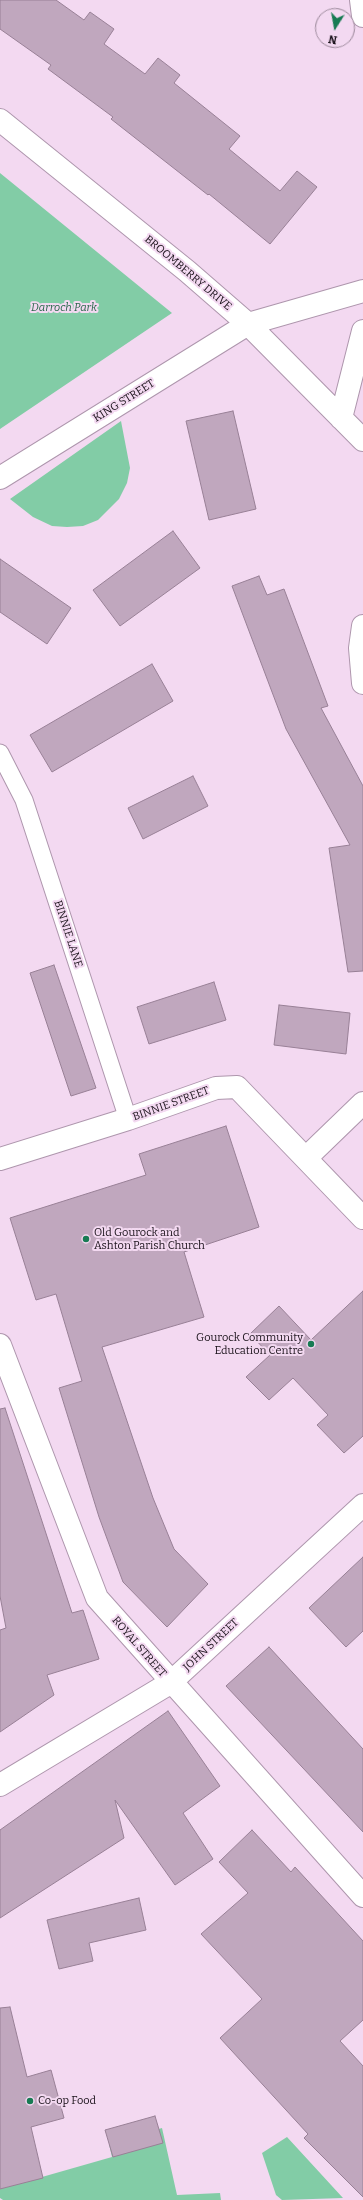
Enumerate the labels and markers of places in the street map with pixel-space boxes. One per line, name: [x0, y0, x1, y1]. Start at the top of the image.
place label: Old Gourock and Ashton Parish Church: [94, 1226, 205, 1252]
marker: Old Gourock and Ashton Parish Church: [81, 1234, 91, 1244]
place label: Gourock Community Education Centre: [196, 1331, 303, 1357]
marker: Gourock Community Education Centre: [306, 1339, 316, 1349]
place label: Co-op Food: [38, 2094, 96, 2108]
marker: Co-op Food: [25, 2096, 35, 2106]

